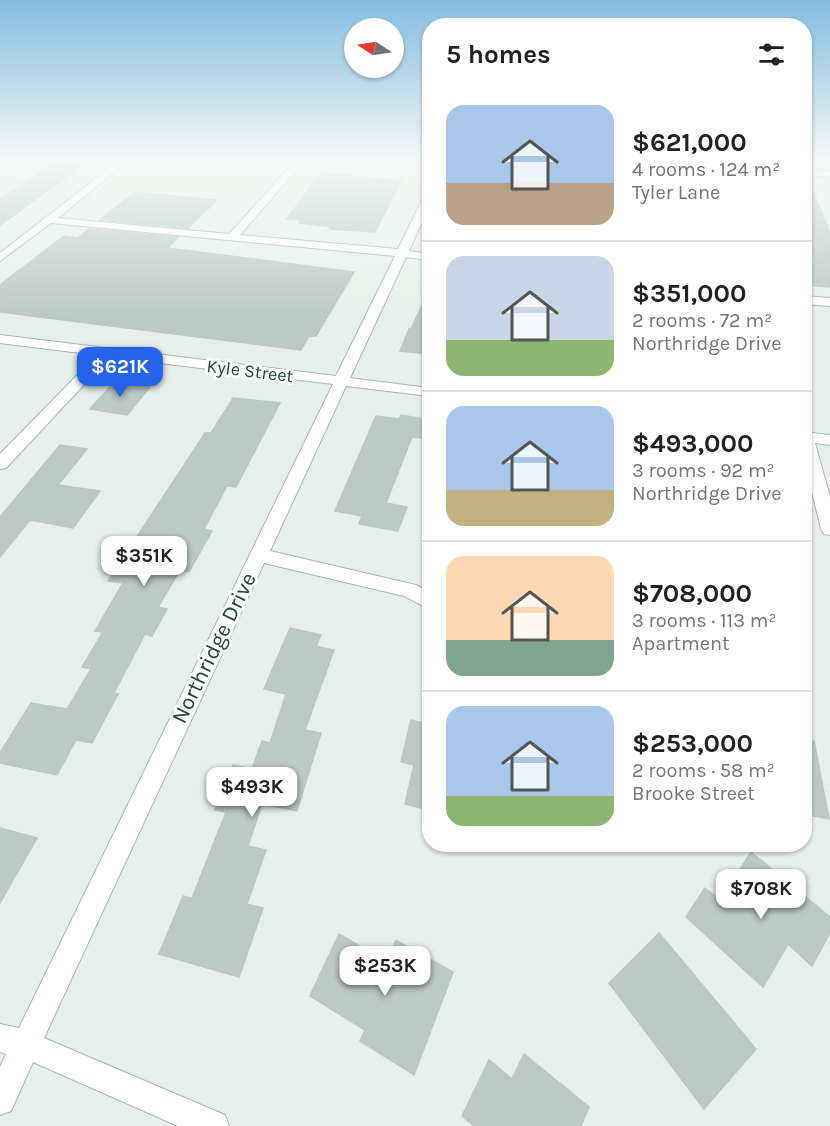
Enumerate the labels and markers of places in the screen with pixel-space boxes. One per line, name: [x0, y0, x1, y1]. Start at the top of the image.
pin: $621K: [78, 347, 162, 398]
pin: $351K: [102, 536, 186, 587]
pin: $493K: [210, 767, 294, 818]
pin: $708K: [719, 869, 803, 920]
pin: $253K: [343, 946, 427, 997]

